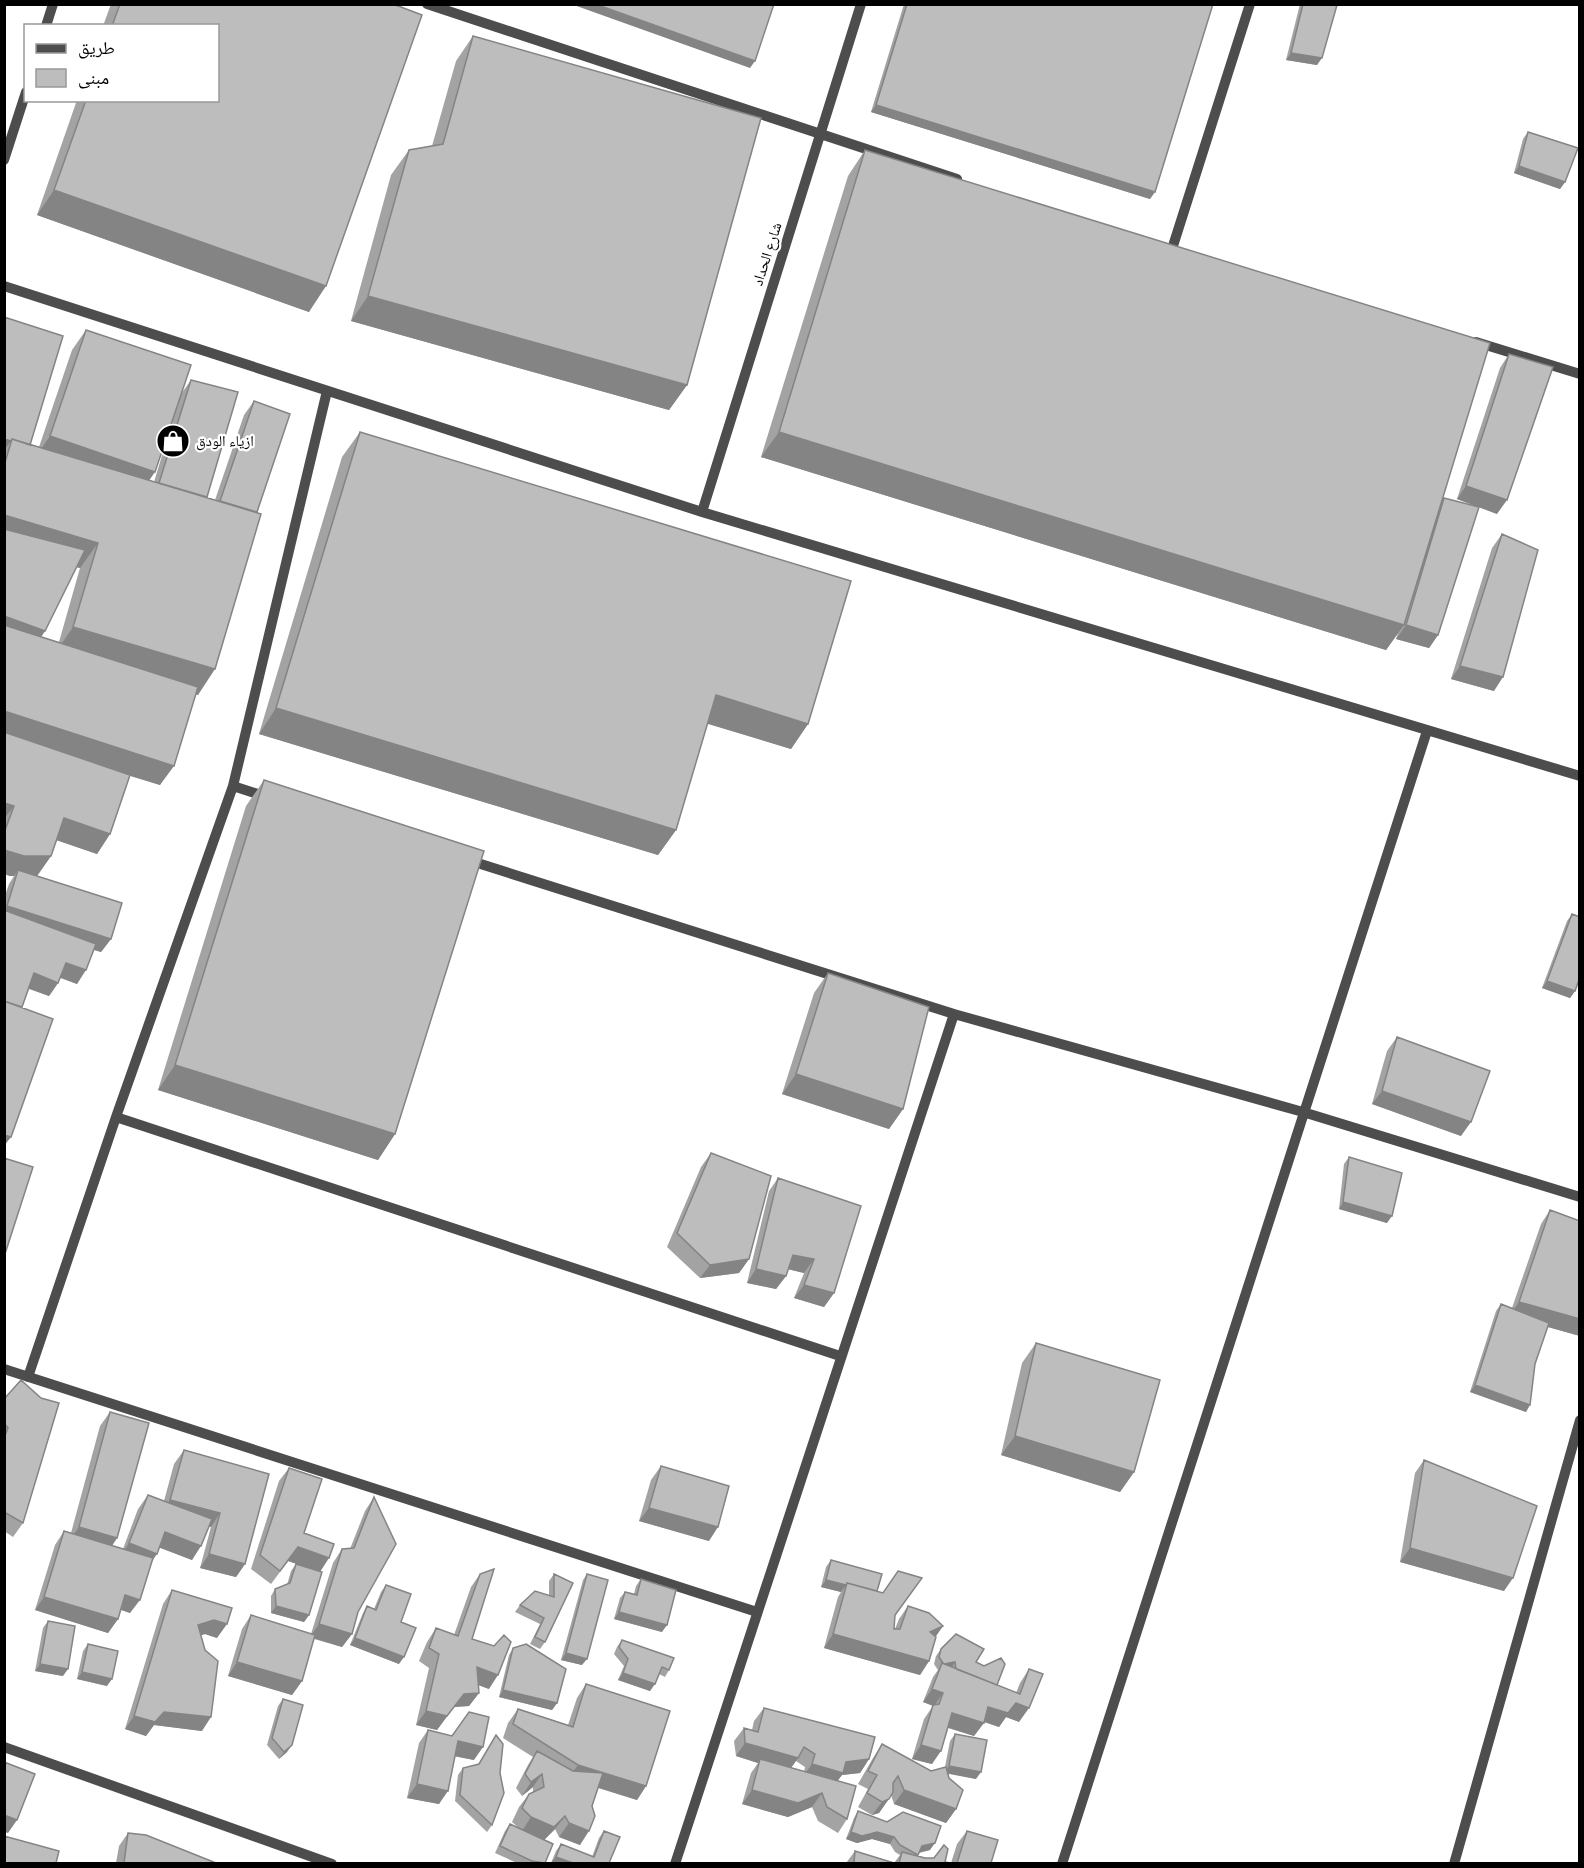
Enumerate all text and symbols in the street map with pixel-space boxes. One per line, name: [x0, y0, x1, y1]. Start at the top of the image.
legend: [24, 24, 219, 102]
text: طريق: [78, 34, 115, 61]
text: مبنى: [78, 64, 109, 91]
street label: شارع الحداد: [745, 219, 788, 289]
shop icon: ازياء الودق: [155, 423, 191, 459]
place label: ازياء الودق: [196, 429, 254, 452]

